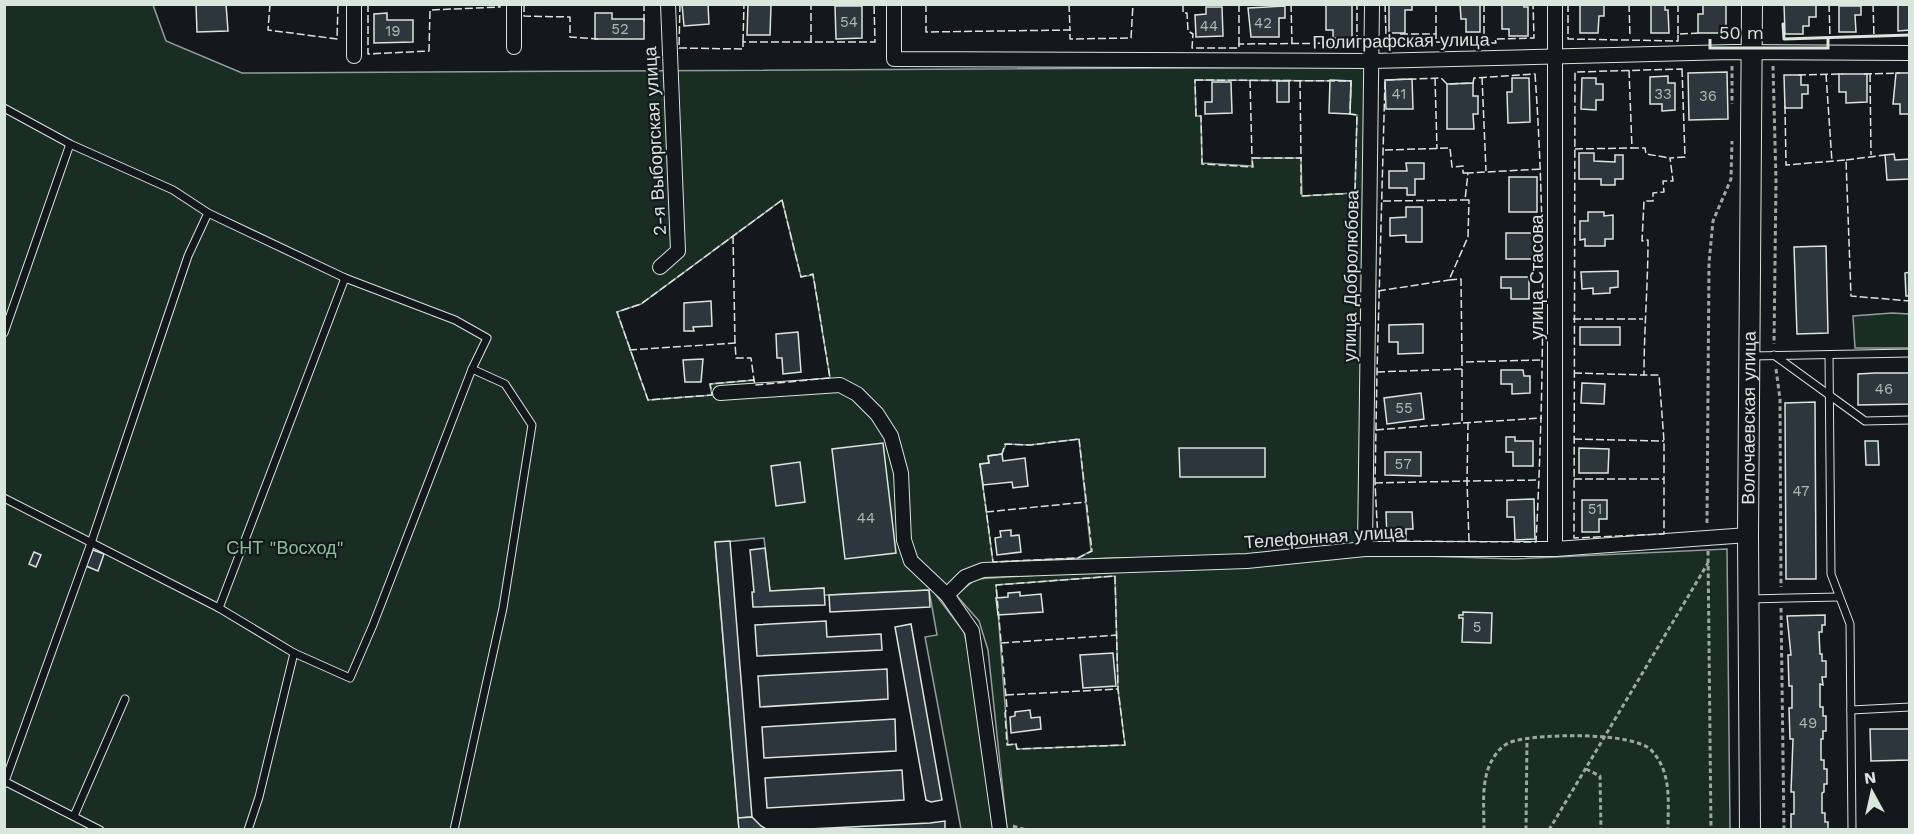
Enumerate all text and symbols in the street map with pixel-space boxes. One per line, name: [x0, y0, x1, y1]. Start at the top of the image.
scale bar: [1710, 12, 1828, 50]
house number: 54: [840, 13, 858, 31]
house number: 42: [1254, 14, 1272, 32]
house number: 44: [1200, 17, 1218, 35]
house number: 52: [611, 20, 629, 38]
house number: 19: [385, 22, 401, 40]
text: 50 m: [1719, 22, 1764, 43]
street label: Полиграфская улица: [1312, 28, 1491, 53]
street label: 2-я Выборгская улица: [639, 45, 670, 236]
house number: 41: [1392, 85, 1406, 103]
house number: 33: [1654, 85, 1672, 103]
house number: 36: [1699, 87, 1717, 105]
street label: улица Добролюбова: [1339, 189, 1363, 362]
street label: улица Стасова: [1526, 213, 1547, 340]
street label: Волочаевская улица: [1737, 330, 1760, 505]
house number: 46: [1875, 380, 1893, 398]
house number: 55: [1395, 399, 1413, 417]
house number: 57: [1394, 455, 1412, 473]
house number: 47: [1793, 482, 1809, 500]
house number: 51: [1588, 500, 1602, 518]
house number: 44: [857, 509, 875, 527]
street label: Телефонная улица: [1243, 520, 1405, 553]
park label: СНТ "Восход": [226, 537, 344, 558]
house number: 5: [1473, 618, 1481, 636]
house number: 49: [1799, 714, 1817, 732]
north arrow: [1842, 762, 1902, 822]
text: N: [1863, 767, 1877, 788]

